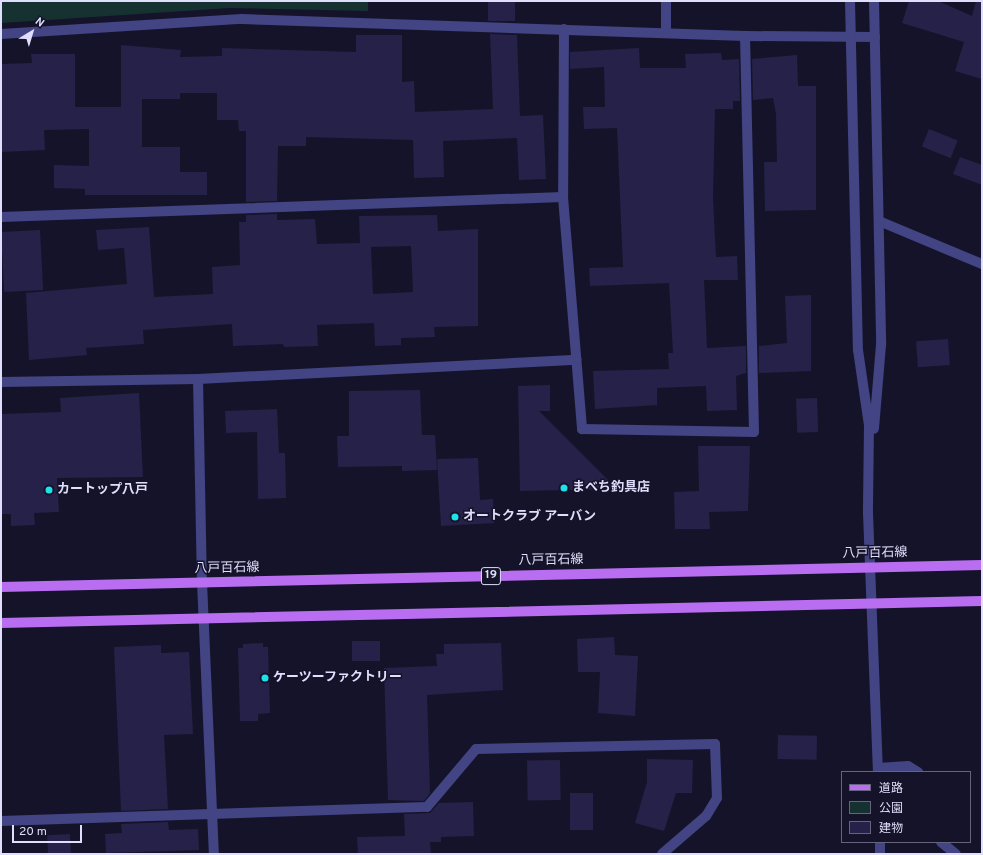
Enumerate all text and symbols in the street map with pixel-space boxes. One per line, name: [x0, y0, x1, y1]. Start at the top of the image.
north arrow: [12, 12, 52, 52]
text: N: [32, 15, 47, 30]
place label: まべち釣具店: [572, 480, 650, 496]
place label: カートップ八戸: [57, 482, 148, 498]
marker: まべち釣具店: [559, 483, 569, 493]
marker: カートップ八戸: [44, 485, 54, 495]
place label: オートクラブ アーバン: [463, 509, 595, 525]
marker: オートクラブ アーバン: [450, 512, 460, 522]
street label: 八戸百石線: [842, 546, 908, 562]
street label: 八戸百石線: [518, 553, 584, 569]
street label: 八戸百石線: [194, 561, 260, 577]
road number: 19: [480, 566, 502, 586]
place label: ケーツーファクトリー: [273, 670, 403, 686]
marker: ケーツーファクトリー: [260, 673, 270, 683]
legend: [841, 771, 971, 843]
text: 道路: [879, 781, 903, 797]
text: 公園: [879, 801, 903, 817]
scale bar: [14, 817, 84, 843]
text: 建物: [879, 821, 903, 837]
text: 20 m: [19, 824, 47, 840]

